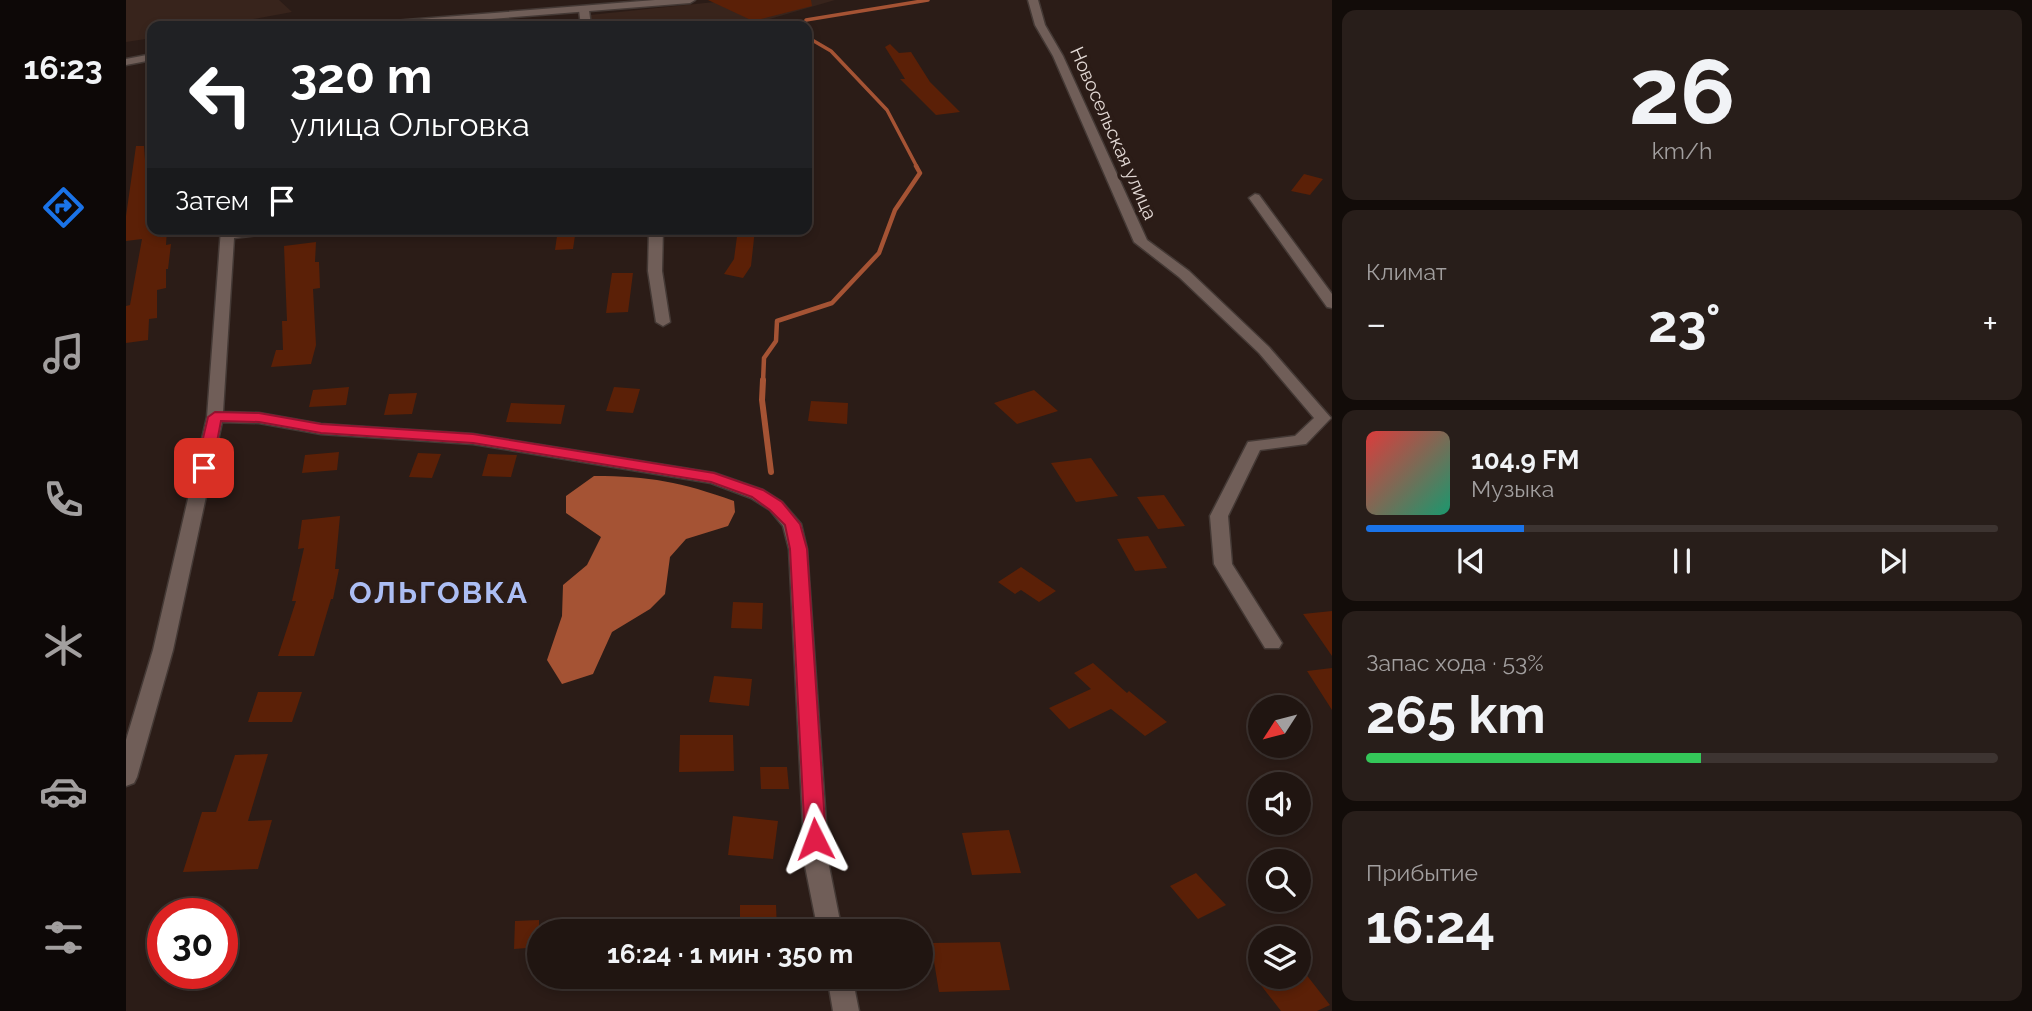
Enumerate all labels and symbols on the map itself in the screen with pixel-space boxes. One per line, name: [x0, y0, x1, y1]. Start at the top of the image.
street label: Новосельская улица: [1066, 43, 1162, 223]
pin: [174, 438, 234, 498]
district label: ОЛЬГОВКА: [349, 575, 529, 610]
north arrow: [1248, 695, 1311, 758]
position arrow: [778, 802, 852, 876]
speed limit sign: 30: [147, 898, 238, 989]

